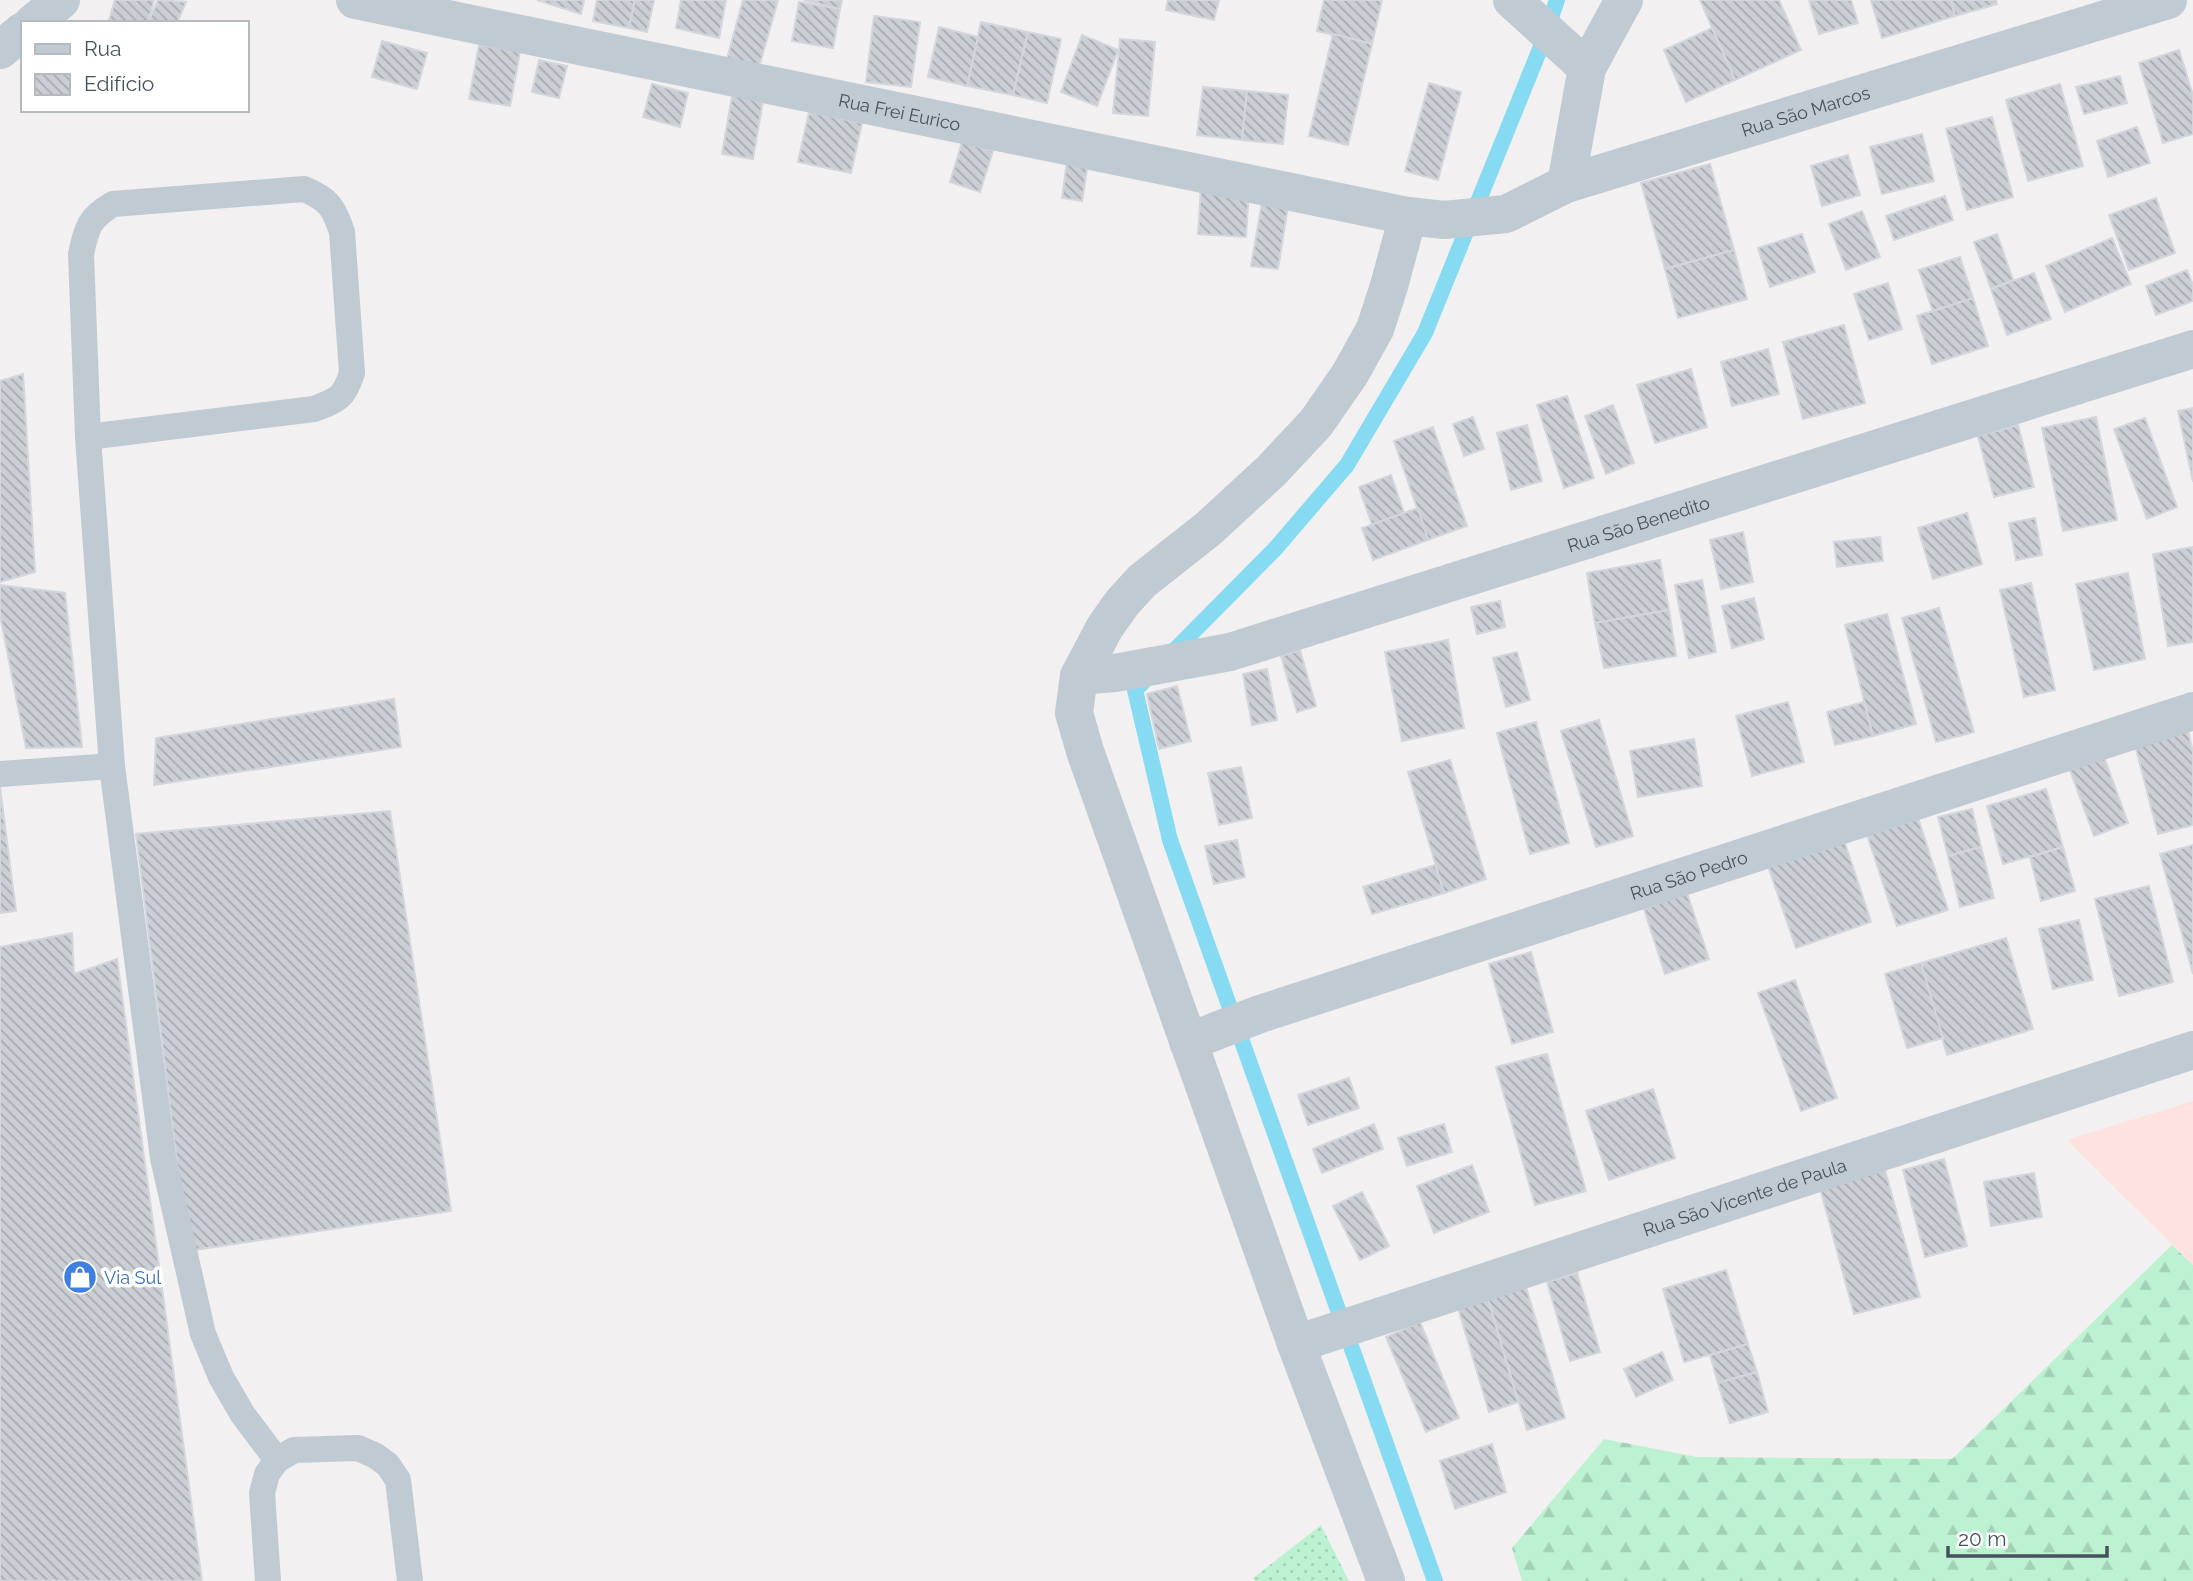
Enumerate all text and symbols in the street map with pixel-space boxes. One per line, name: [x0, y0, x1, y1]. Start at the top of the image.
legend: [21, 21, 248, 112]
text: Rua: [84, 36, 121, 61]
text: Edifício: [84, 71, 154, 96]
street label: Rua São Marcos: [1739, 81, 1873, 140]
street label: Rua Frei Eurico: [837, 89, 963, 135]
street label: Rua São Benedito: [1564, 491, 1712, 556]
street label: Rua São Pedro: [1627, 846, 1750, 904]
street label: Rua São Vicente de Paula: [1640, 1154, 1849, 1240]
shop icon: Via Sul: [61, 1258, 99, 1296]
place label: Via Sul: [104, 1267, 161, 1288]
scale bar: [1948, 1514, 2107, 1558]
text: 20 m: [1958, 1526, 2006, 1551]

